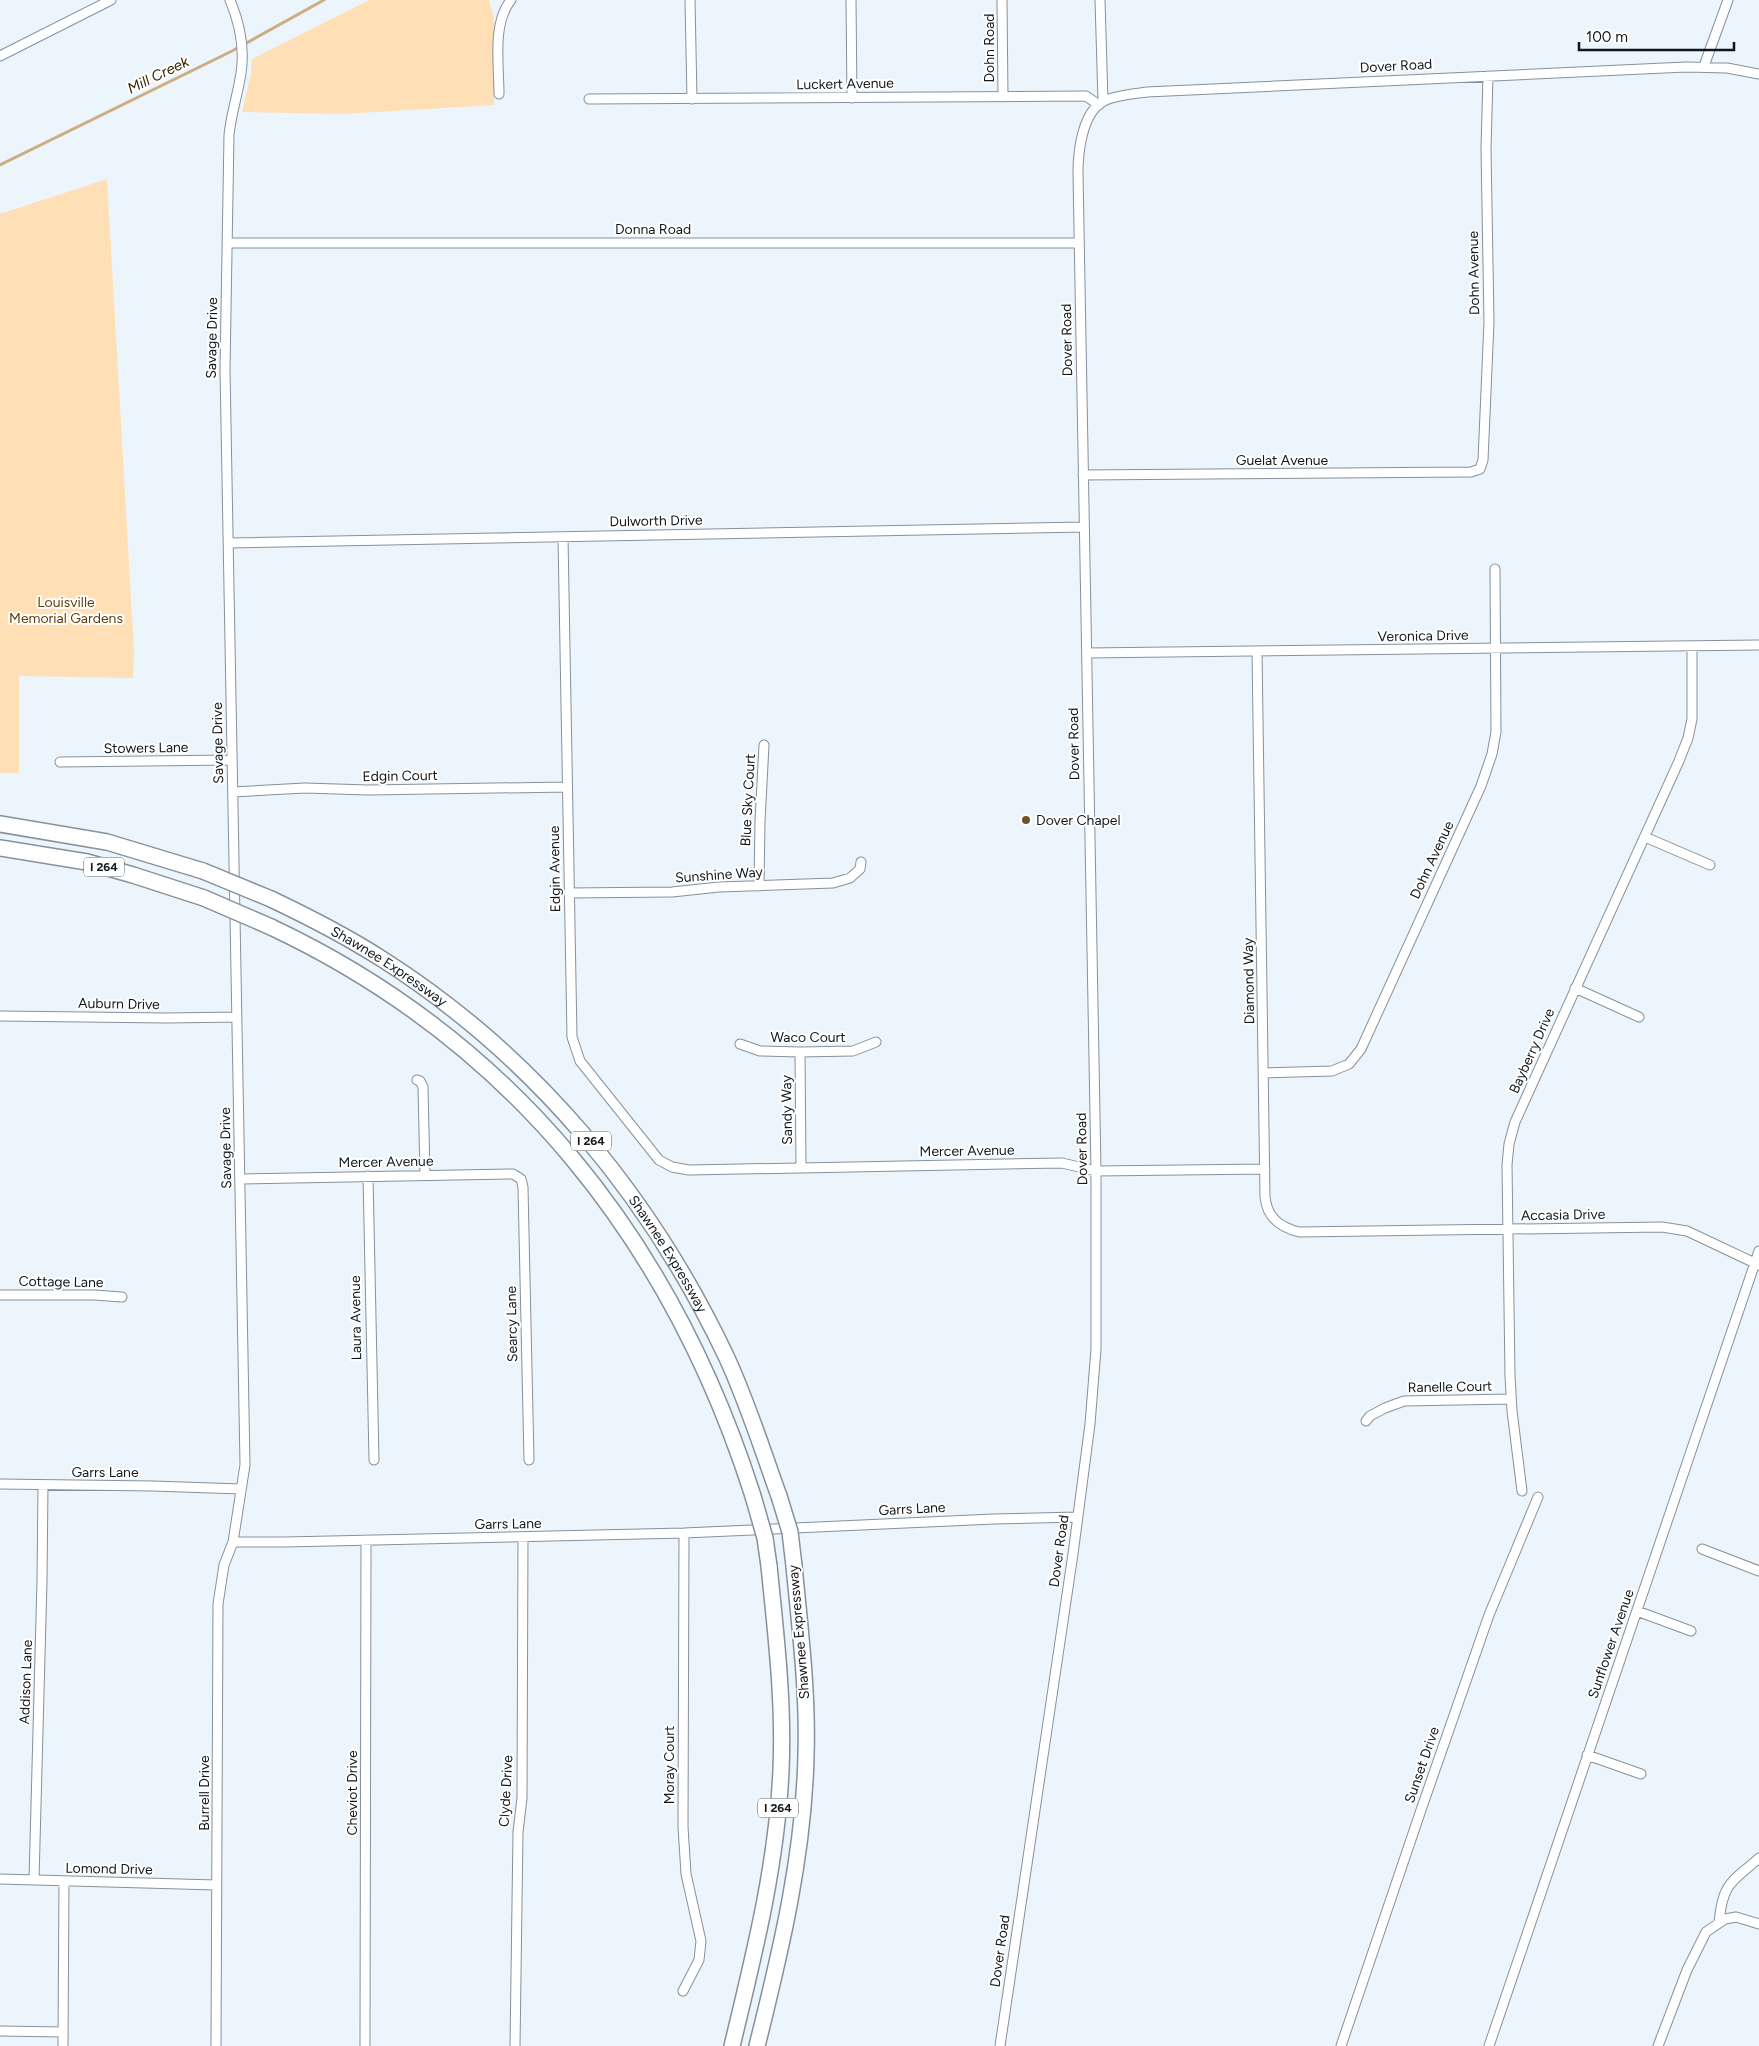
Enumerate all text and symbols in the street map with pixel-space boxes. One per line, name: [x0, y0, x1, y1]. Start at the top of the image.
street label: Dohn Road: [981, 13, 998, 83]
scale bar: [1579, 20, 1734, 52]
text: 100 m: [1586, 28, 1628, 46]
water label: Mill Creek: [124, 52, 192, 98]
street label: Dover Road: [1359, 56, 1433, 76]
street label: Luckert Avenue: [796, 75, 894, 93]
street label: Donna Road: [615, 221, 691, 238]
street label: Dohn Avenue: [1465, 230, 1483, 315]
street label: Savage Drive: [203, 297, 221, 379]
street label: Dover Road: [1058, 303, 1076, 377]
street label: Guelat Avenue: [1236, 452, 1329, 469]
street label: Dulworth Drive: [609, 512, 703, 530]
park label: Louisville Memorial Gardens: [9, 594, 123, 627]
street label: Veronica Drive: [1377, 627, 1469, 645]
street label: Savage Drive: [209, 702, 227, 784]
street label: Dover Road: [1065, 707, 1083, 781]
street label: Stowers Lane: [103, 739, 189, 757]
street label: Blue Sky Court: [737, 753, 759, 847]
street label: Edgin Court: [362, 767, 438, 785]
place label: Dover Chapel: [1036, 812, 1121, 829]
marker: Dover Chapel: [1020, 814, 1032, 826]
street label: Dohn Avenue: [1407, 818, 1458, 902]
street label: Edgin Avenue: [546, 825, 564, 912]
road number: I 264: [84, 858, 124, 876]
street label: Sunshine Way: [675, 863, 764, 887]
street label: Shawnee Expressway: [328, 922, 451, 1010]
street label: Diamond Way: [1240, 937, 1258, 1025]
street label: Auburn Drive: [78, 995, 160, 1013]
street label: Bayberry Drive: [1506, 1005, 1559, 1096]
street label: Waco Court: [770, 1029, 846, 1046]
street label: Sandy Way: [778, 1074, 796, 1145]
street label: Savage Drive: [217, 1107, 235, 1189]
street label: Dover Road: [1073, 1112, 1091, 1186]
road number: I 264: [571, 1132, 611, 1150]
street label: Mercer Avenue: [919, 1142, 1015, 1160]
street label: Mercer Avenue: [338, 1153, 434, 1171]
street label: Shawnee Expressway: [625, 1192, 711, 1316]
street label: Accasia Drive: [1521, 1206, 1606, 1224]
street label: Cottage Lane: [18, 1273, 104, 1291]
street label: Laura Avenue: [347, 1275, 365, 1361]
street label: Searcy Lane: [503, 1285, 521, 1362]
street label: Ranelle Court: [1408, 1378, 1492, 1396]
street label: Garrs Lane: [71, 1464, 139, 1481]
street label: Garrs Lane: [878, 1499, 946, 1519]
street label: Dover Road: [1046, 1514, 1072, 1588]
street label: Garrs Lane: [474, 1515, 542, 1533]
street label: Shawnee Expressway: [785, 1563, 813, 1700]
street label: Sunflower Avenue: [1584, 1587, 1638, 1701]
street label: Addison Lane: [16, 1639, 36, 1725]
street label: Sunset Drive: [1401, 1724, 1443, 1805]
street label: Moray Court: [661, 1726, 678, 1804]
street label: Cheviot Drive: [344, 1750, 361, 1836]
street label: Clyde Drive: [496, 1754, 516, 1827]
street label: Burrell Drive: [196, 1755, 213, 1831]
road number: I 264: [758, 1799, 798, 1818]
street label: Lomond Drive: [65, 1860, 153, 1878]
street label: Dover Road: [987, 1914, 1013, 1988]

